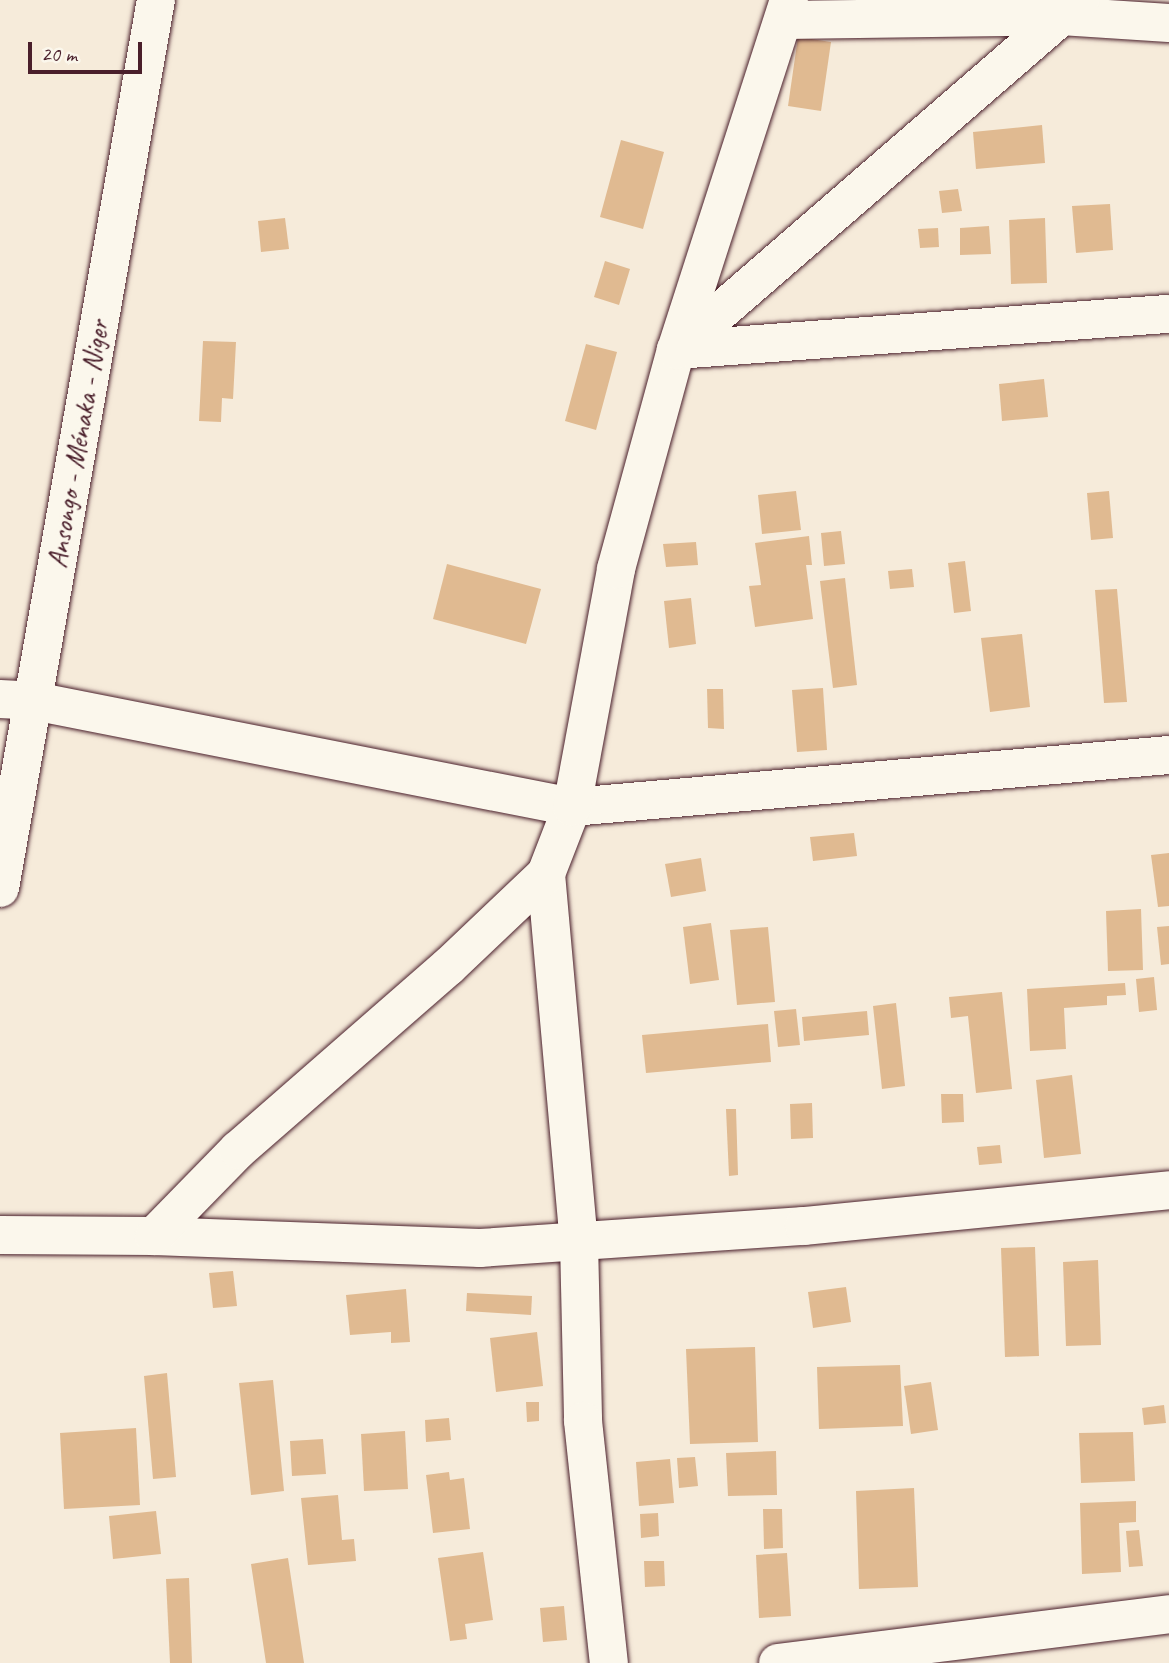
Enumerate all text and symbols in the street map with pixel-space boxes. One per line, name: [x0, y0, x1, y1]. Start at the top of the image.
scale bar: [32, 28, 145, 72]
text: 20 m: [41, 41, 77, 67]
street label: Ansongo - Ménaka - Niger: [40, 318, 116, 570]

